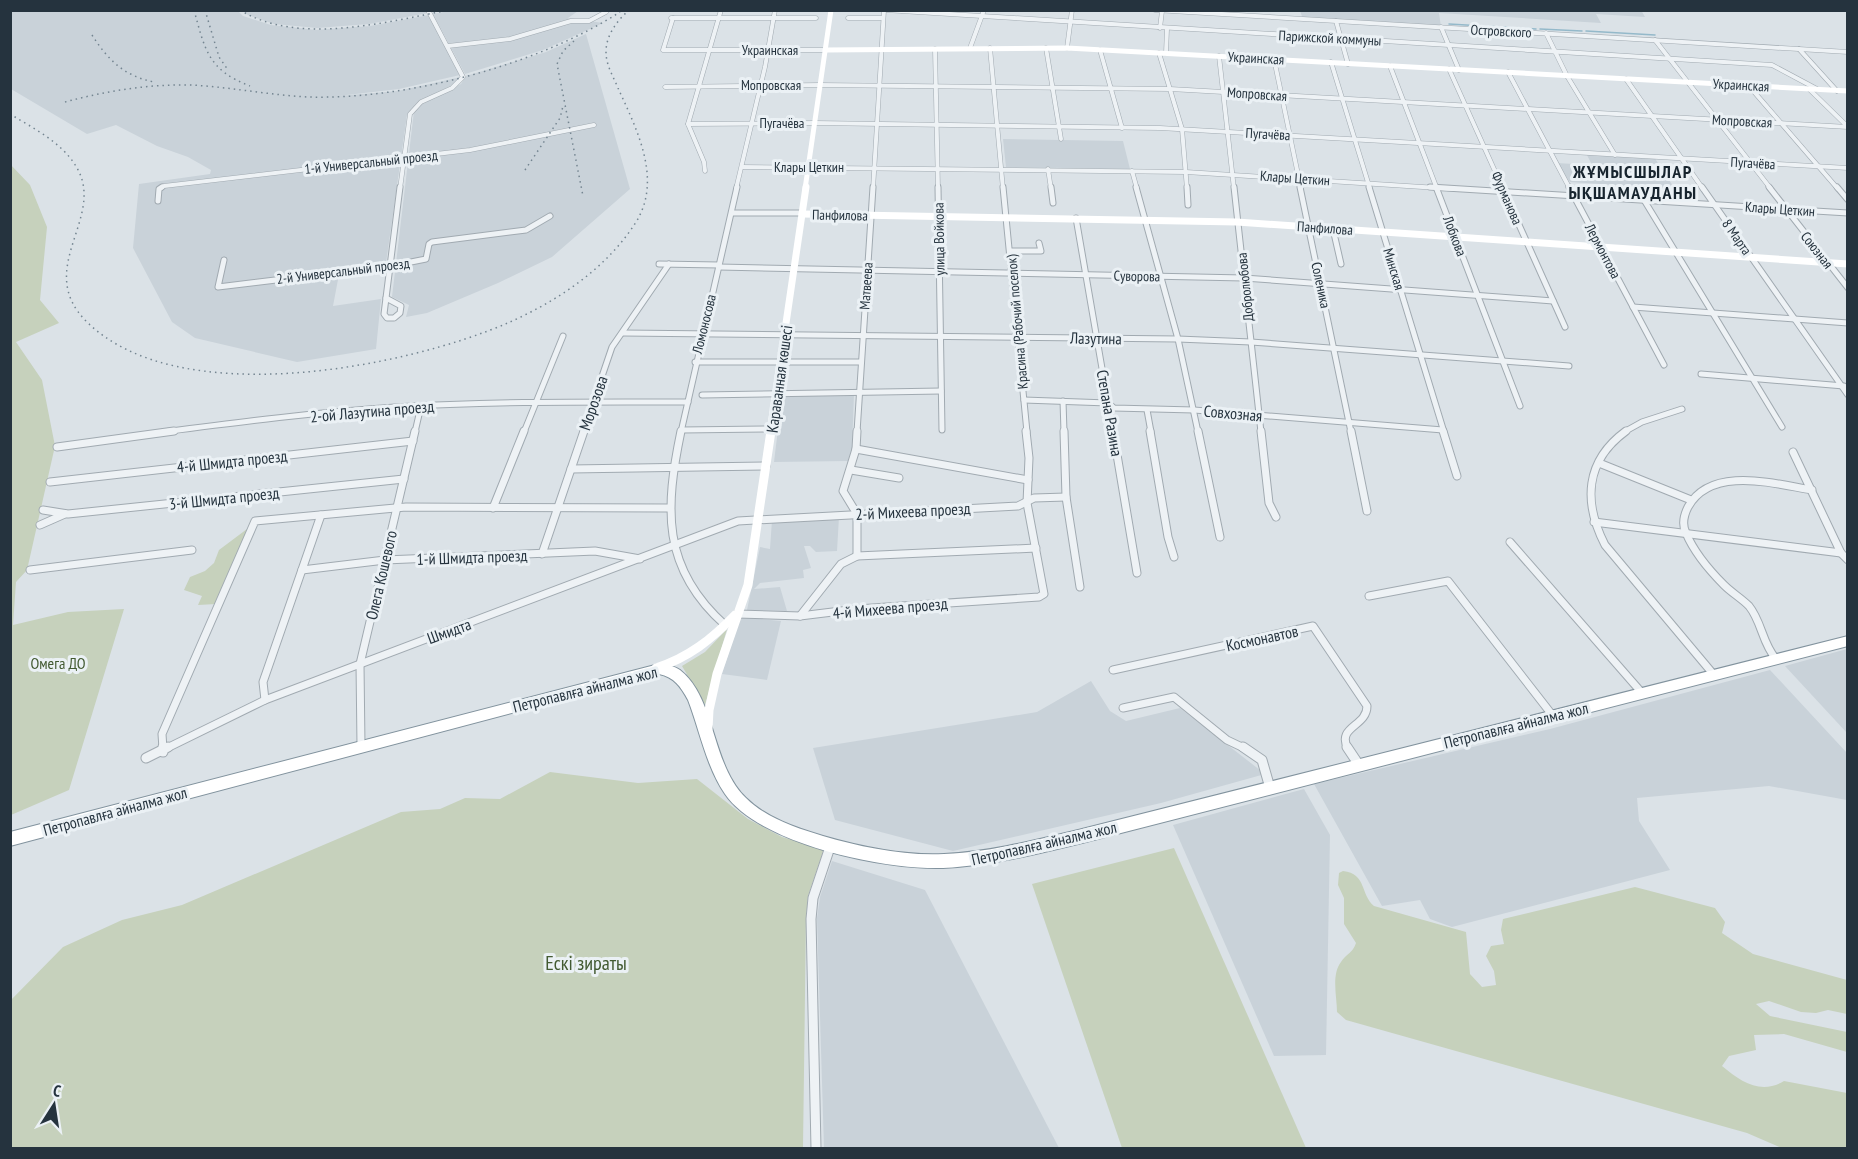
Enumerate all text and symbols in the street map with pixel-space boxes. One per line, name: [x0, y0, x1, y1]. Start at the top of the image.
street label: Островского: [1470, 20, 1532, 42]
street label: Парижской коммуны: [1278, 26, 1382, 50]
street label: Украинская: [742, 41, 798, 59]
street label: Украинская: [1227, 48, 1285, 68]
street label: Украинская: [1712, 75, 1770, 95]
street label: Мопровская: [741, 76, 801, 94]
street label: Мопровская: [1226, 83, 1288, 105]
street label: Мопровская: [1711, 110, 1773, 132]
street label: Пугачёва: [760, 114, 804, 132]
street label: Пугачёва: [1245, 124, 1291, 144]
street label: 1-й Универсальный проезд: [303, 146, 439, 178]
street label: Пугачёва: [1730, 153, 1776, 173]
street label: Клары Цеткин: [774, 158, 844, 176]
district label: ЖҰМЫСШЫЛАР ЫҚШАМАУДАНЫ: [1568, 160, 1698, 204]
street label: Клары Цеткин: [1259, 167, 1331, 189]
street label: Фурманова: [1487, 169, 1527, 227]
street label: Клары Цеткин: [1744, 198, 1816, 220]
street label: улица Войкова: [929, 202, 949, 276]
street label: Панфилова: [812, 206, 868, 224]
street label: Лобкова: [1439, 212, 1471, 259]
street label: 8 Марта: [1718, 216, 1756, 258]
street label: Панфилова: [1297, 217, 1353, 239]
street label: Лермонтова: [1581, 219, 1625, 282]
street label: Союзная: [1797, 228, 1837, 272]
street label: Минская: [1379, 246, 1409, 292]
street label: Добролюбова: [1232, 252, 1258, 322]
street label: Красина (Рабочий поселок): [1002, 253, 1032, 390]
street label: 2-й Универсальный проезд: [275, 254, 411, 288]
street label: Соленика: [1307, 260, 1335, 310]
street label: Матвеева: [855, 262, 877, 310]
street label: Суворова: [1114, 267, 1160, 285]
street label: Ломоносова: [688, 292, 720, 357]
street label: Караванная көшесі: [762, 324, 796, 434]
street label: Лазутина: [1069, 328, 1122, 348]
street label: Степана Разина: [1093, 368, 1127, 458]
street label: Морозова: [574, 373, 612, 433]
street label: 2-ой Лазутина проезд: [309, 396, 435, 426]
street label: Совхозная: [1203, 400, 1263, 426]
street label: 4-й Шмидта проезд: [176, 445, 288, 477]
street label: 3-й Шмидта проезд: [168, 482, 280, 514]
street label: 2-й Михеева проезд: [855, 498, 971, 524]
street label: Олега Кошевого: [361, 528, 401, 622]
street label: 1-й Шмидта проезд: [416, 545, 528, 569]
street label: 4-й Михеева проезд: [832, 593, 948, 623]
street label: Шмидта: [424, 614, 474, 648]
street label: Космонавтов: [1224, 621, 1300, 655]
park label: Омега ДО: [30, 653, 86, 673]
street label: Петропавлға айналма жол: [511, 661, 659, 717]
street label: Петропавлға айналма жол: [1442, 697, 1590, 753]
street label: Петропавлға айналма жол: [41, 782, 189, 840]
street label: Петропавлға айналма жол: [970, 817, 1118, 869]
park label: Ескі зираты: [545, 950, 627, 976]
north arrow: [24, 1075, 84, 1135]
text: С: [51, 1080, 63, 1101]

